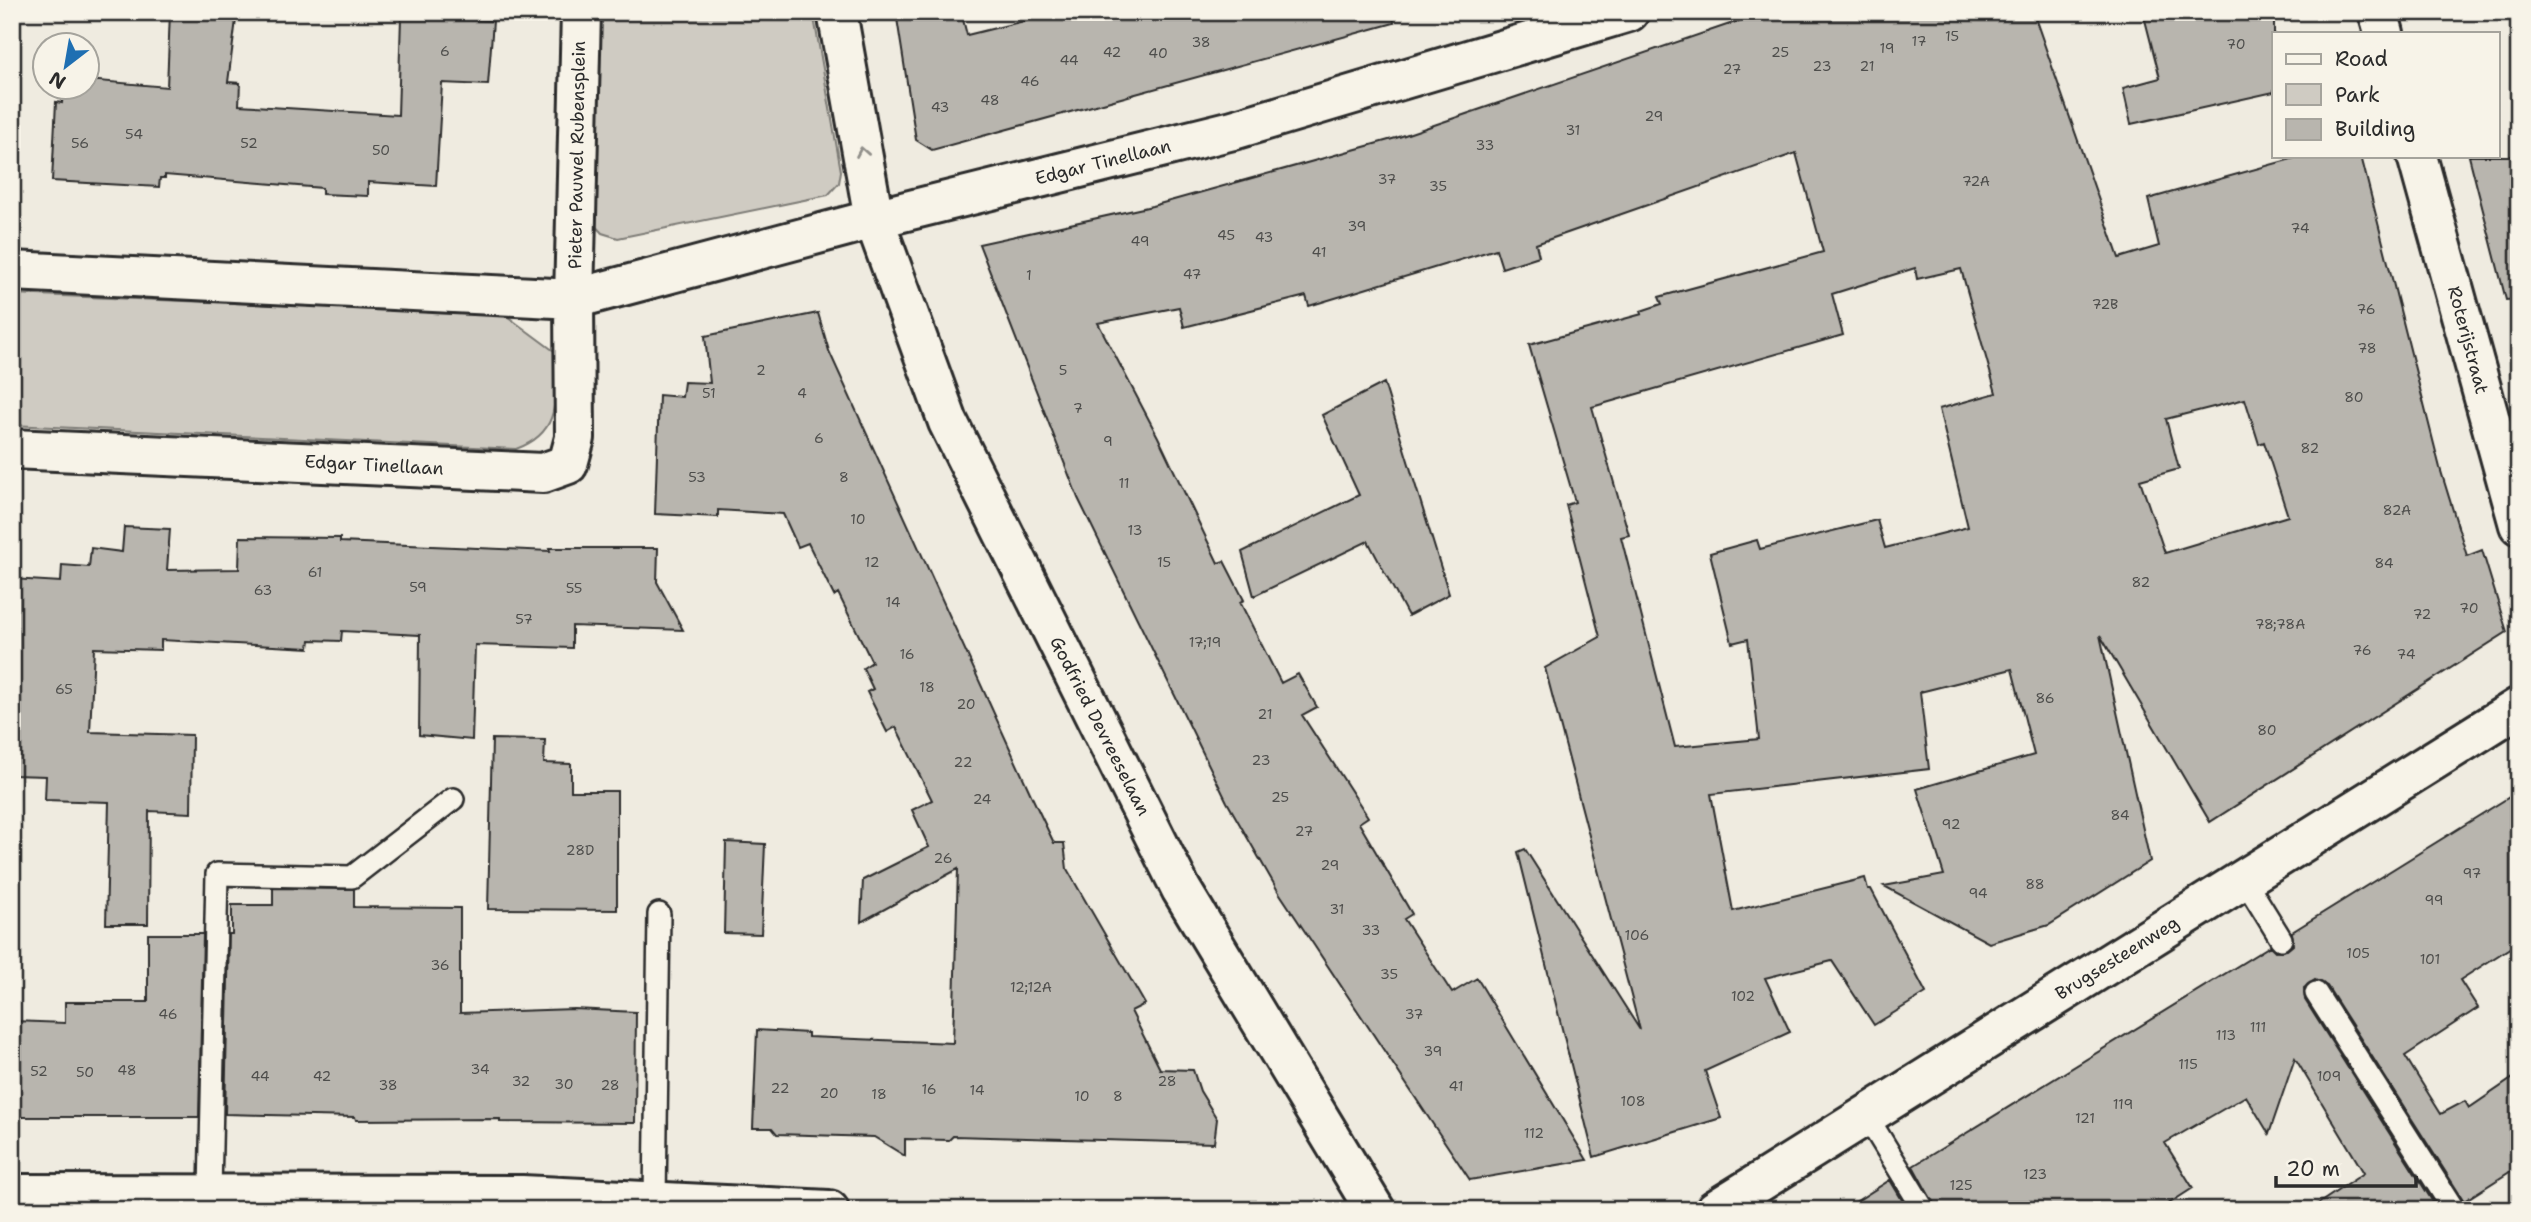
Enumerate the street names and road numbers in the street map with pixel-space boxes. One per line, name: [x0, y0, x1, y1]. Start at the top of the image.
street label: Pieter Pauwel Rubensplein: [563, 41, 591, 269]
street label: Edgar Tinellaan: [1033, 134, 1173, 190]
street label: Roterijstraat: [2442, 283, 2494, 397]
street label: Edgar Tinellaan: [304, 449, 444, 481]
street label: Godfried Devreeselaan: [1044, 632, 1156, 820]
street label: Brugsesteenweg: [2051, 910, 2183, 1006]

